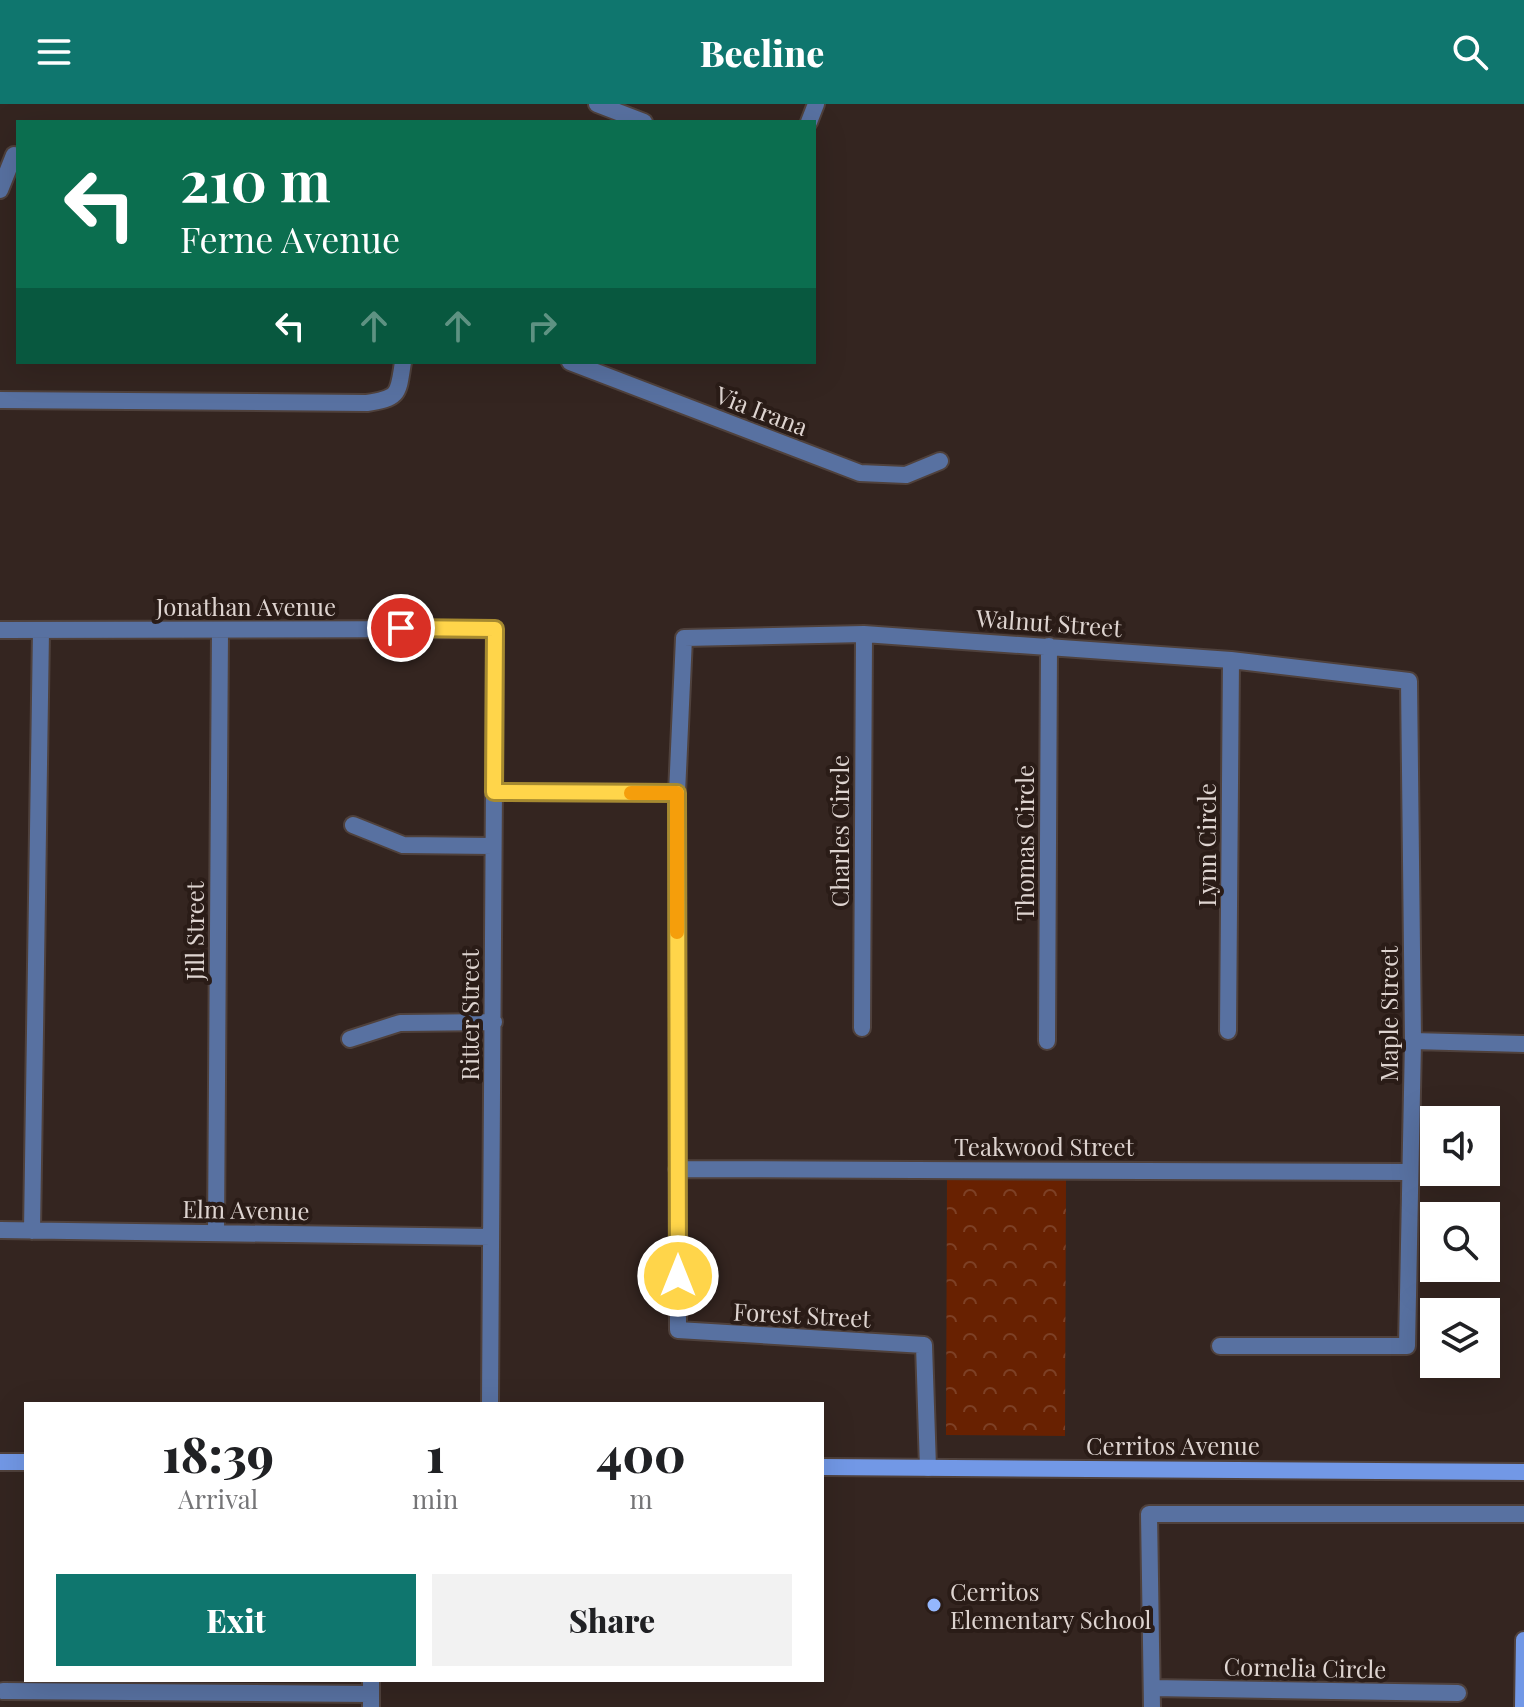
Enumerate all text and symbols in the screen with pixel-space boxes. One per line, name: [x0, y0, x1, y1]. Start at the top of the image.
text: Beeline: [700, 28, 824, 76]
icon: menu: [32, 30, 76, 74]
icon: search: [1448, 30, 1492, 74]
text: 210 m: [180, 142, 331, 217]
icon: left: [48, 152, 152, 256]
text: Ferne Avenue: [180, 214, 400, 262]
icon: left: [268, 304, 312, 348]
icon: ahead: [352, 304, 396, 348]
icon: ahead: [436, 304, 480, 348]
icon: right: [520, 304, 564, 348]
street label: Via Irana: [710, 377, 813, 442]
street label: Jonathan Avenue: [155, 590, 336, 622]
pin: [367, 594, 435, 662]
street label: Walnut Street: [974, 601, 1123, 643]
icon: arrive: [379, 606, 423, 650]
street label: Charles Circle: [823, 755, 855, 907]
street label: Thomas Circle: [1008, 765, 1040, 921]
street label: Lynn Circle: [1190, 783, 1222, 907]
street label: Jill Street: [178, 881, 210, 981]
street label: Maple Street: [1372, 946, 1404, 1082]
street label: Ritter Street: [453, 949, 485, 1081]
map controls: [1420, 1106, 1500, 1378]
button: sound: [1420, 1106, 1500, 1186]
street label: Teakwood Street: [954, 1130, 1135, 1162]
street label: Elm Avenue: [182, 1192, 310, 1226]
button: search: [1420, 1202, 1500, 1282]
position arrow: [636, 1234, 720, 1318]
street label: Forest Street: [732, 1294, 872, 1334]
button: layers: [1420, 1298, 1500, 1378]
text: 18:39: [162, 1421, 274, 1485]
text: 1: [426, 1421, 445, 1485]
text: 400: [597, 1421, 686, 1485]
street label: Cerritos Avenue: [1086, 1429, 1260, 1461]
text: Arrival: [178, 1481, 258, 1516]
text: min: [412, 1481, 458, 1516]
text: m: [630, 1481, 653, 1516]
button: Exit: [56, 1574, 416, 1666]
button: Share: [432, 1574, 792, 1666]
place label: Cerritos Elementary School: [950, 1575, 1152, 1635]
marker: Cerritos Elementary School: [925, 1596, 943, 1614]
street label: Cornelia Circle: [1223, 1650, 1387, 1684]

